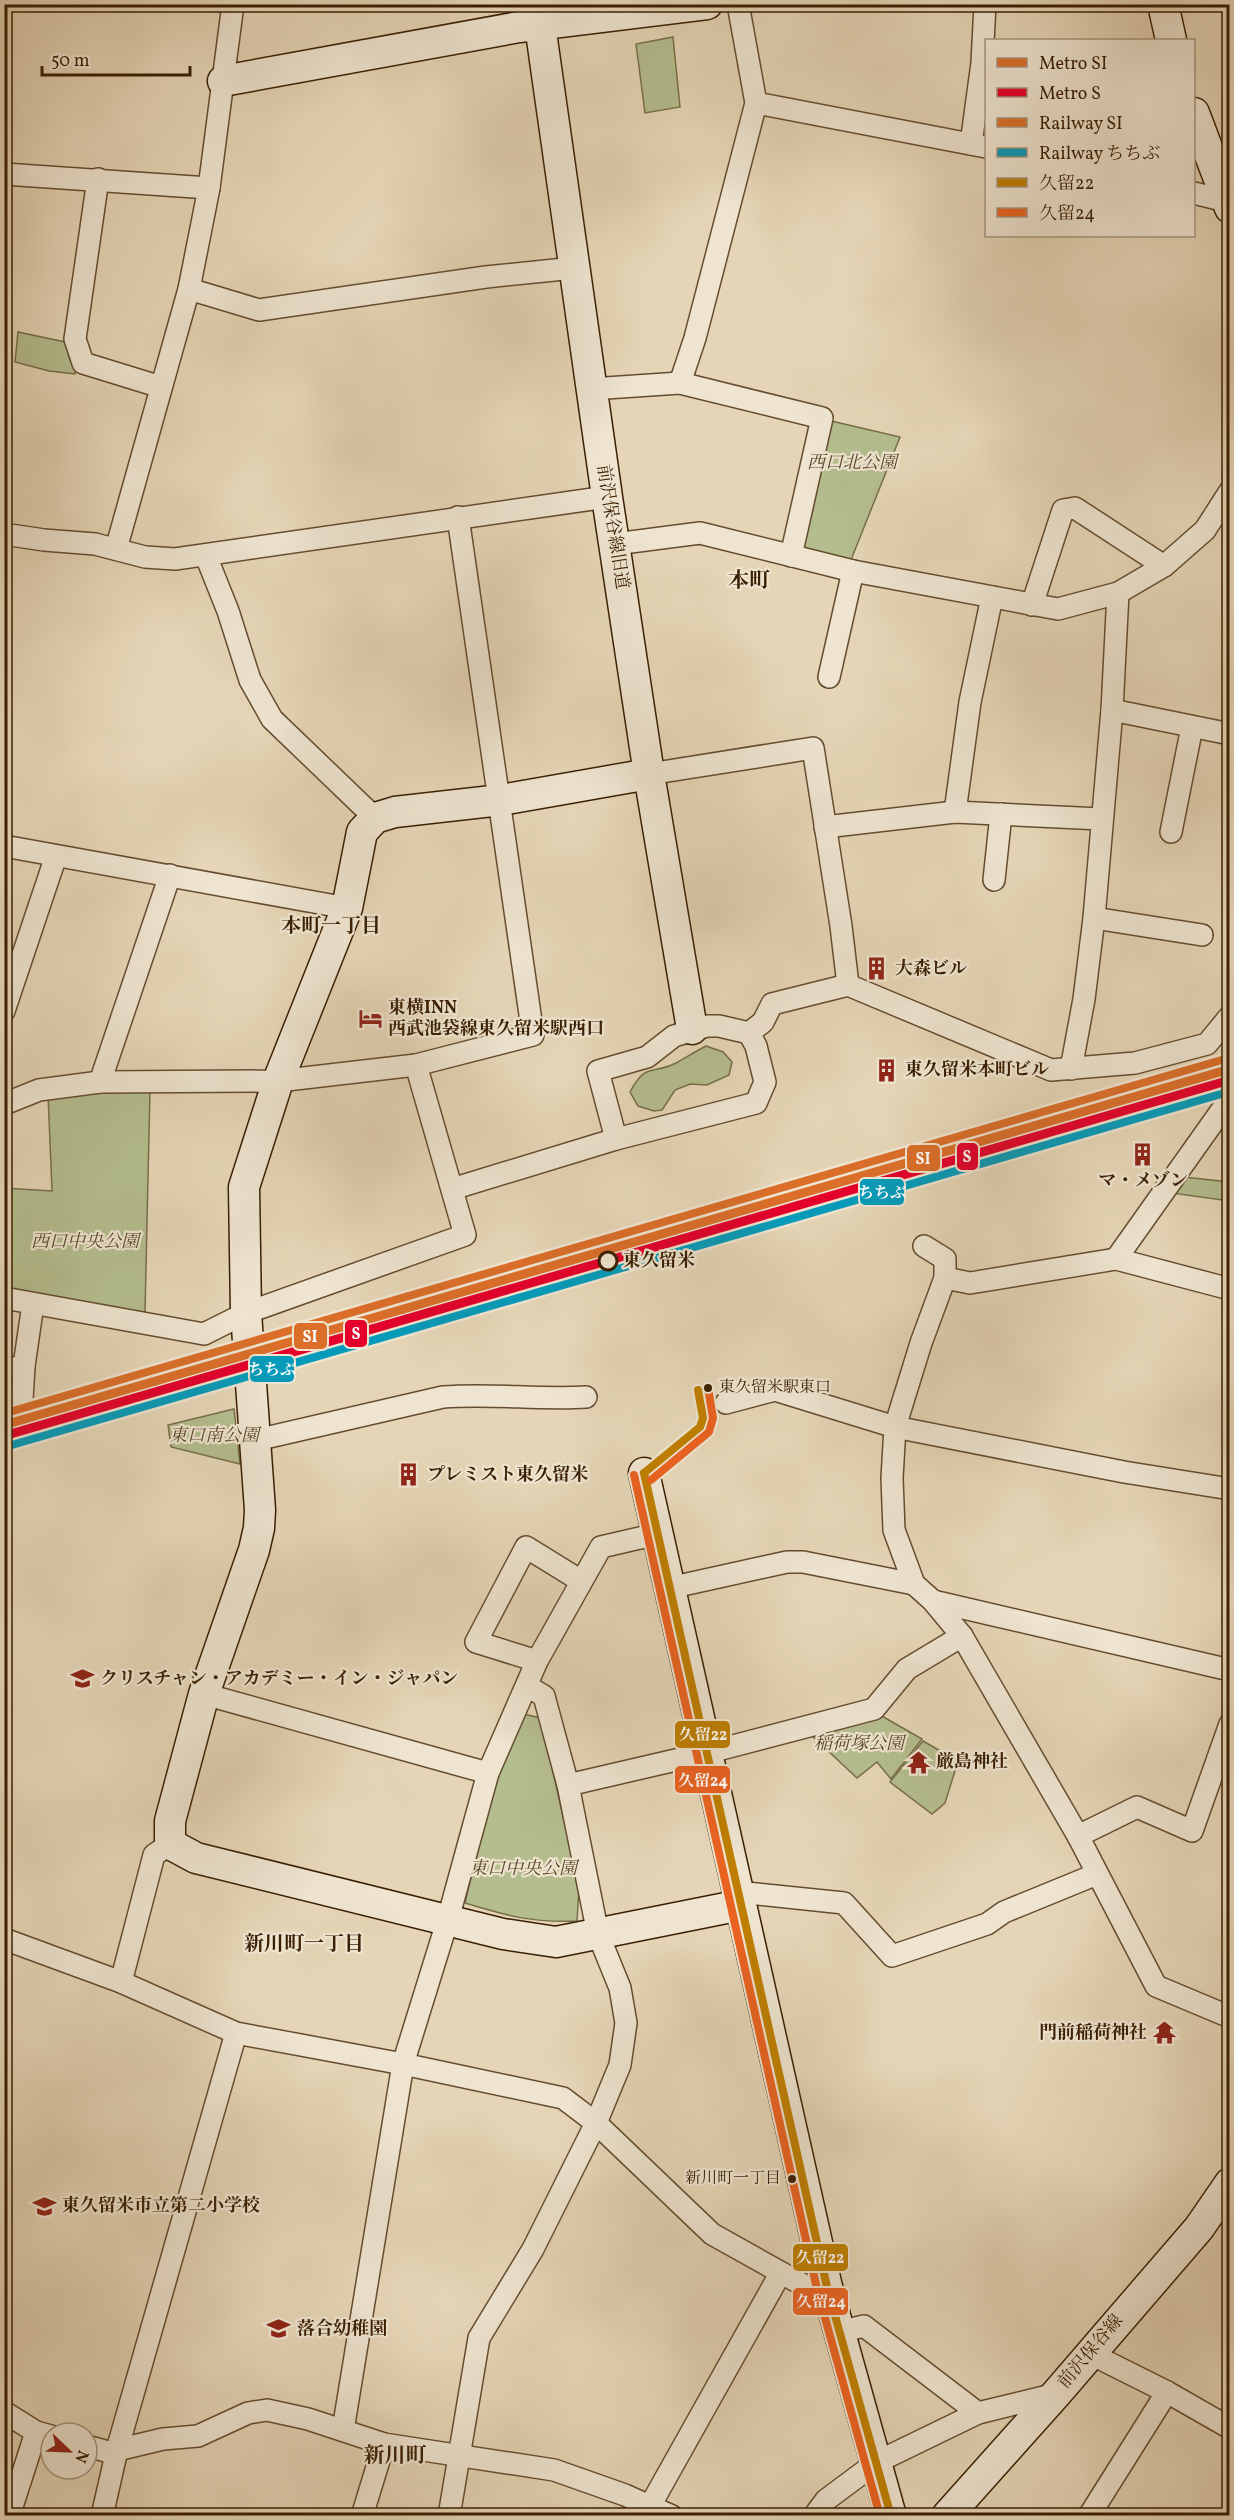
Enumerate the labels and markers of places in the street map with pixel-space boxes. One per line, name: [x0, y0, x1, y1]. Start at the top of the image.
building icon: 大森ビル: [864, 956, 890, 982]
place label: 大森ビル: [895, 957, 967, 982]
place label: 東横INN 西武池袋線東久留米駅西口: [388, 996, 604, 1042]
hotel icon: 東横INN 西武池袋線東久留米駅西口: [357, 1005, 383, 1031]
building icon: 東久留米本町ビル: [874, 1057, 900, 1083]
place label: 東久留米本町ビル: [905, 1058, 1049, 1083]
building icon: マ・メゾン: [1130, 1142, 1156, 1168]
place label: マ・メゾン: [1098, 1169, 1188, 1194]
place label: 東久留米: [623, 1249, 695, 1274]
marker: 東久留米: [598, 1251, 618, 1271]
place label: 東久留米駅東口: [719, 1377, 831, 1399]
marker: 東久留米駅東口: [702, 1382, 714, 1394]
building icon: プレミスト東久留米: [396, 1462, 422, 1488]
place label: プレミスト東久留米: [427, 1463, 588, 1488]
school or university icon: クリスチャン・アカデミー・イン・ジャパン: [69, 1666, 95, 1692]
place label: クリスチャン・アカデミー・イン・ジャパン: [100, 1667, 458, 1692]
temple icon: 厳島神社: [905, 1749, 931, 1775]
place label: 厳島神社: [936, 1750, 1008, 1775]
temple icon: 門前稲荷神社: [1152, 2020, 1178, 2046]
place label: 門前稲荷神社: [1039, 2021, 1147, 2046]
place label: 新川町一丁目: [685, 2168, 781, 2190]
marker: 新川町一丁目: [786, 2173, 798, 2185]
school or university icon: 東久留米市立第二小学校: [31, 2193, 57, 2219]
place label: 東久留米市立第二小学校: [62, 2194, 260, 2219]
school or university icon: 落合幼稚園: [266, 2316, 292, 2342]
place label: 落合幼稚園: [297, 2317, 387, 2342]

